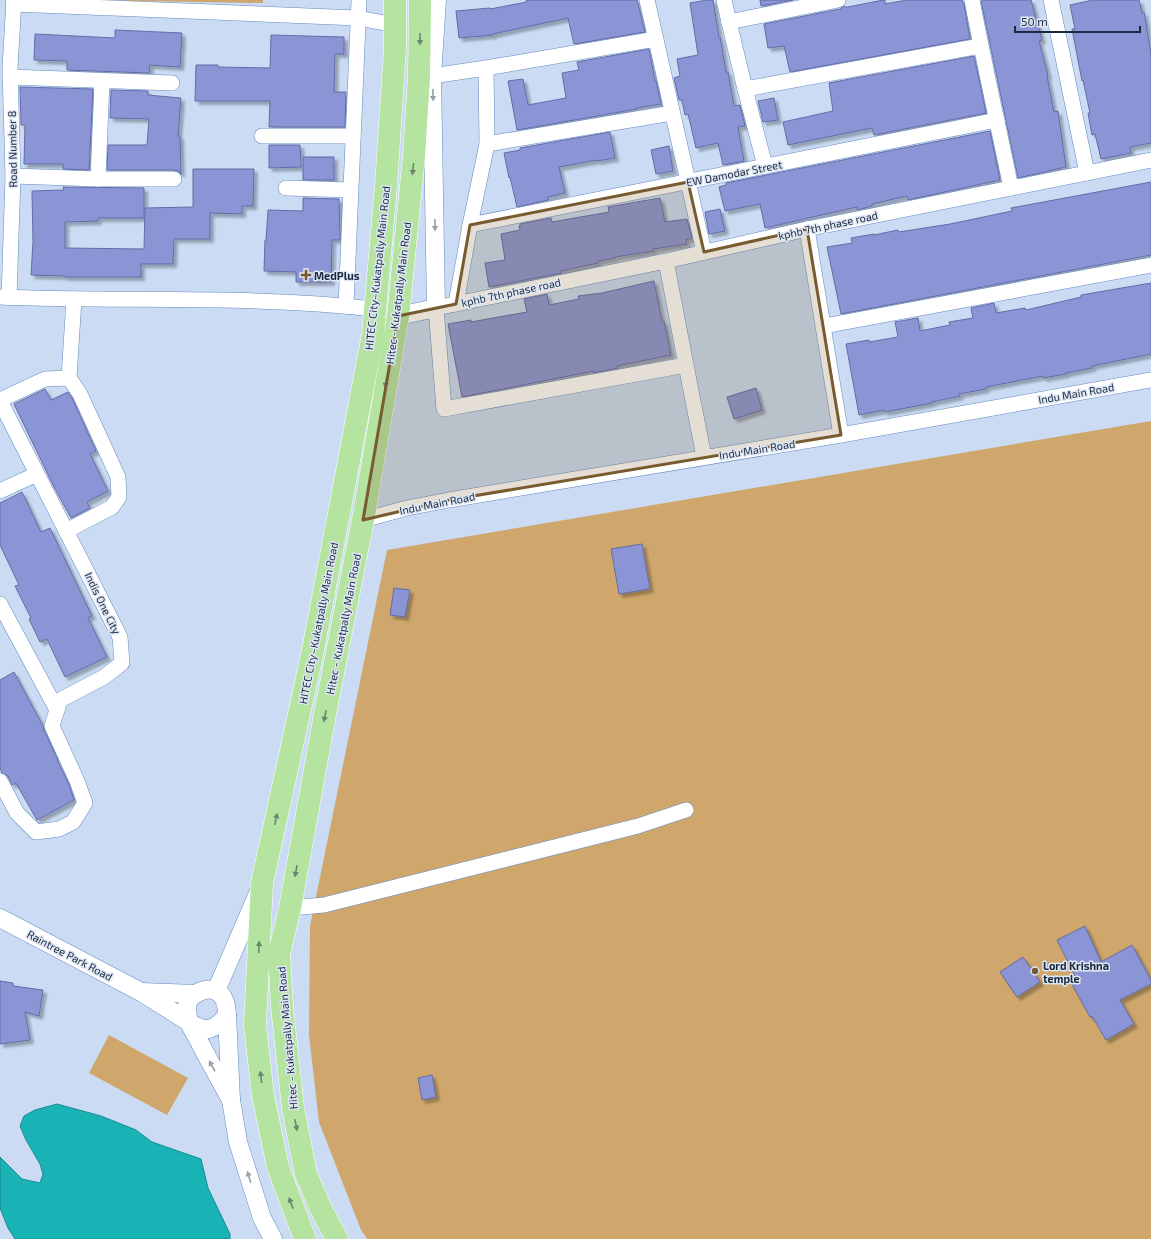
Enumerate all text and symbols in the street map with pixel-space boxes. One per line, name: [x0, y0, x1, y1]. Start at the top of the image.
scale bar: [1015, 8, 1140, 34]
text: 50 m: [1021, 14, 1048, 28]
one-way arrow: [416, 33, 423, 45]
one-way arrow: [430, 89, 436, 102]
street label: Road Number 8: [5, 110, 19, 188]
street label: EW Damodar Street: [685, 157, 783, 189]
one-way arrow: [409, 163, 416, 175]
street label: HITEC City–Kukatpally Main Road: [362, 185, 392, 351]
street label: kphb 7th phase road: [777, 208, 879, 242]
one-way arrow: [432, 219, 438, 232]
street label: Hitec - Kukatpally Main Road: [383, 221, 413, 365]
place label: MedPlus: [314, 269, 360, 282]
marker: MedPlus: [301, 270, 311, 280]
street label: kphb 7th phase road: [460, 275, 562, 309]
one-way arrow: [383, 376, 389, 388]
street label: Indu Main Road: [1037, 380, 1115, 406]
street label: Indu Main Road: [718, 437, 796, 461]
street label: Indu Main Road: [398, 489, 476, 517]
street label: HITEC City–Kukatpally Main Road: [296, 541, 340, 705]
street label: Hitec - Kukatpally Main Road: [323, 552, 363, 696]
street label: Indis One City: [82, 570, 124, 636]
one-way arrow: [321, 710, 327, 722]
one-way arrow: [274, 812, 280, 825]
one-way arrow: [293, 865, 299, 878]
street label: Raintree Park Road: [25, 927, 115, 983]
one-way arrow: [256, 940, 262, 953]
place label: Lord Krishna temple: [1043, 959, 1109, 985]
street label: Hitec - Kukatpally Main Road: [274, 966, 300, 1110]
marker: Lord Krishna temple: [1030, 966, 1040, 976]
one-way arrow: [209, 1060, 216, 1072]
one-way arrow: [257, 1071, 264, 1083]
one-way arrow: [294, 1119, 300, 1131]
one-way arrow: [246, 1170, 252, 1182]
one-way arrow: [287, 1196, 293, 1208]

